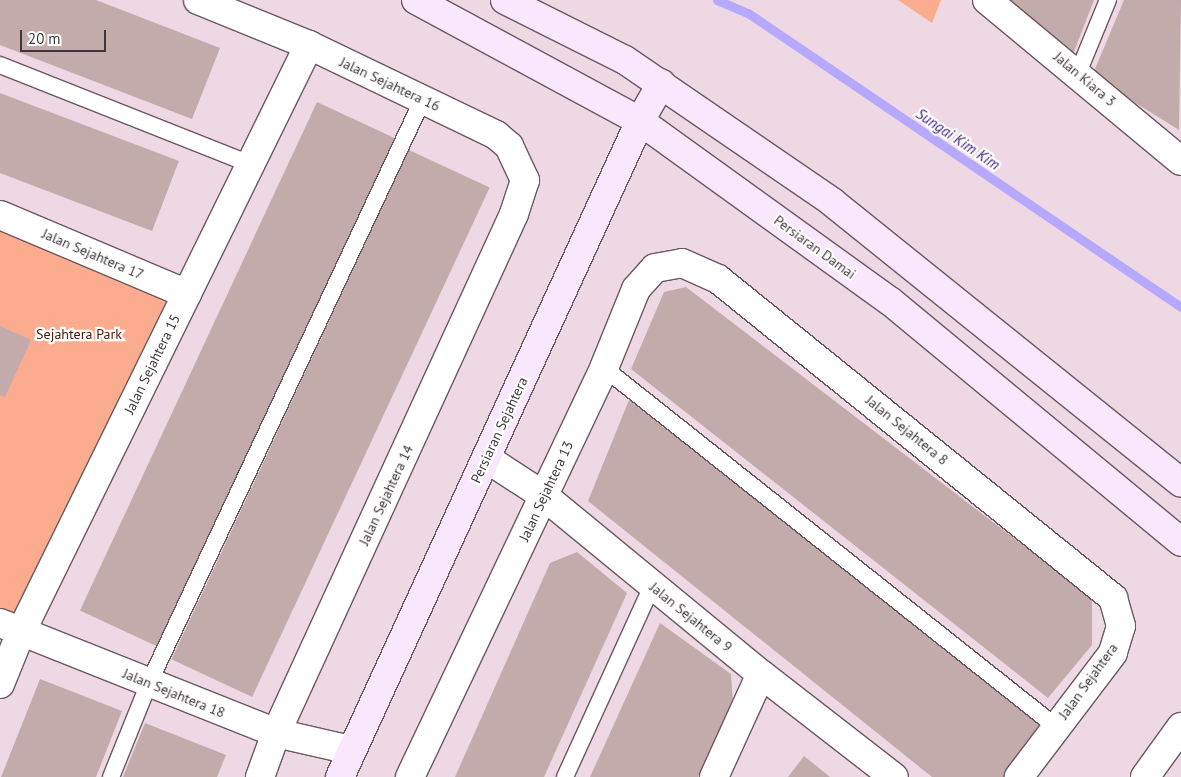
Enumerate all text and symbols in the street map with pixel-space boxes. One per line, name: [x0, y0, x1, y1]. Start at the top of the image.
scale bar: [22, 20, 109, 52]
text: 20 m: [28, 29, 61, 48]
street label: Jalan Kiara 3: [1051, 48, 1119, 110]
street label: Jalan Sejahtera 16: [337, 53, 443, 115]
water label: Sungai Kim Kim: [913, 104, 1003, 174]
street label: Persiaran Damai: [771, 212, 859, 282]
street label: Jalan Sejahtera 17: [40, 225, 146, 283]
street label: Jalan Sejahtera 15: [121, 311, 183, 417]
park label: Sejahtera Park: [36, 326, 122, 342]
street label: Persiaran Sejahtera: [467, 374, 531, 486]
street label: Jalan Sejahtera 8: [862, 392, 952, 468]
street label: Jalan Sejahtera 13: [515, 438, 577, 544]
street label: Jalan Sejahtera 14: [355, 442, 417, 548]
street label: Jalan Sejahtera 9: [646, 579, 736, 655]
street label: Jalan Sejahtera: [1055, 640, 1121, 722]
street label: Jalan Sejahtera 18: [120, 665, 228, 721]

